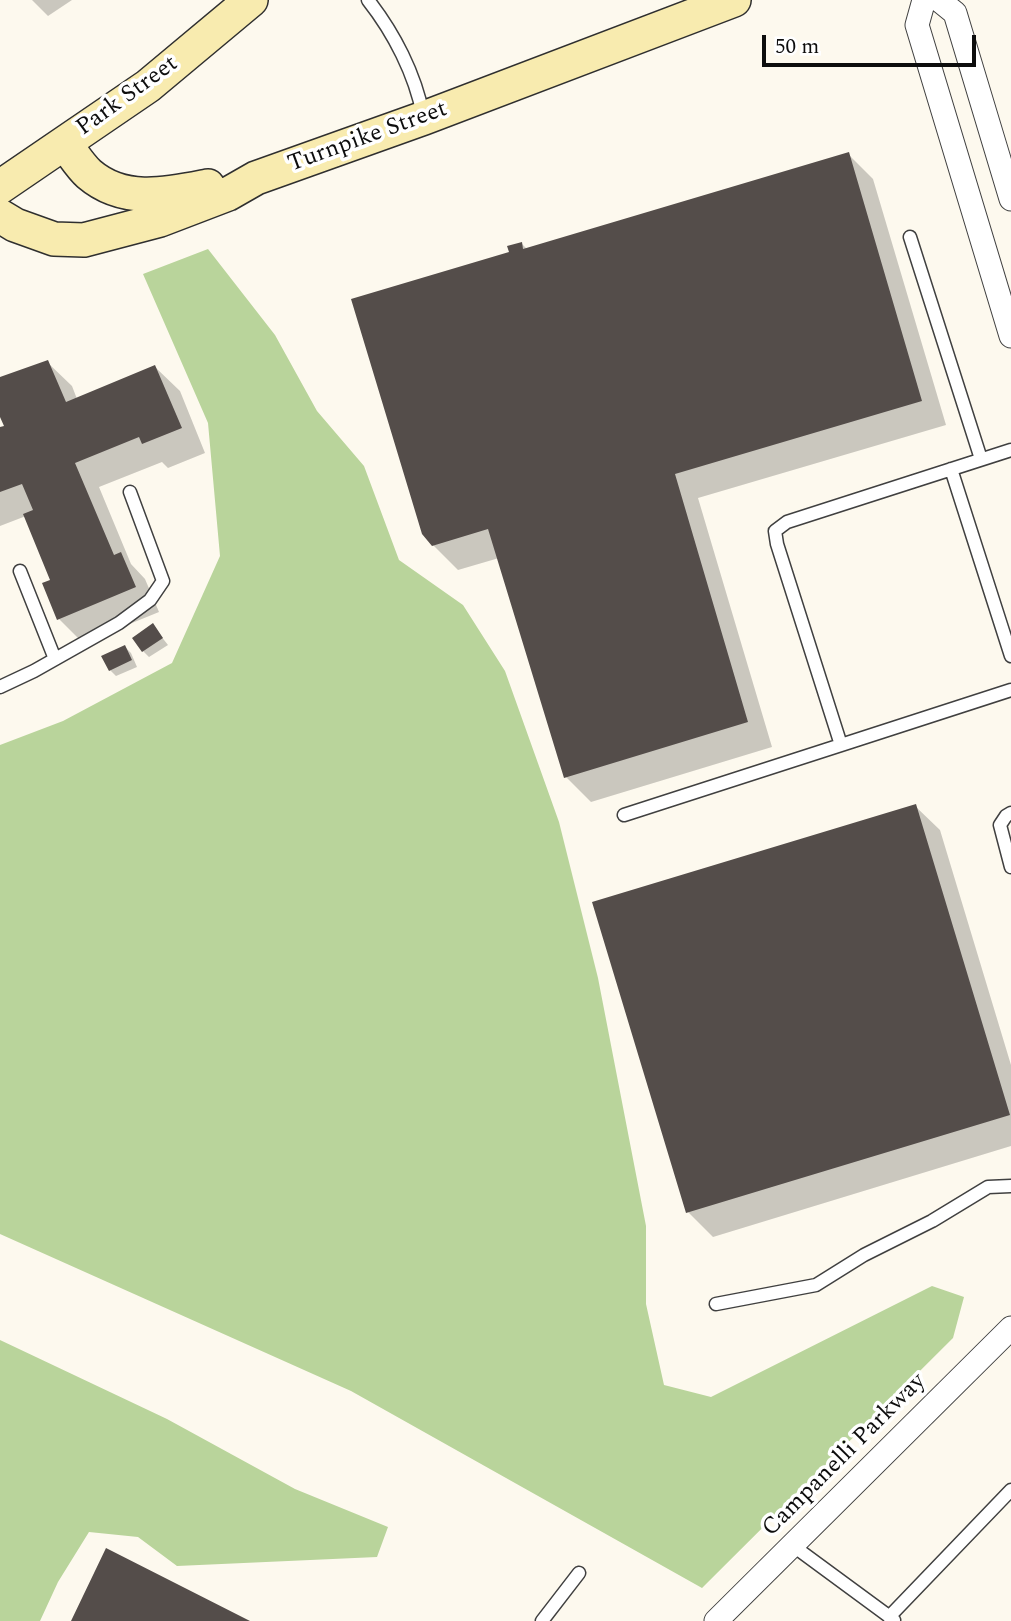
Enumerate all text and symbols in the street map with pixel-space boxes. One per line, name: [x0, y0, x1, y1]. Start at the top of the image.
scale bar: [766, 21, 979, 65]
text: 50 m: [775, 31, 819, 63]
street label: Park Street: [72, 51, 184, 143]
street label: Turnpike Street: [284, 96, 452, 180]
street label: Campanelli Parkway: [757, 1368, 933, 1544]

